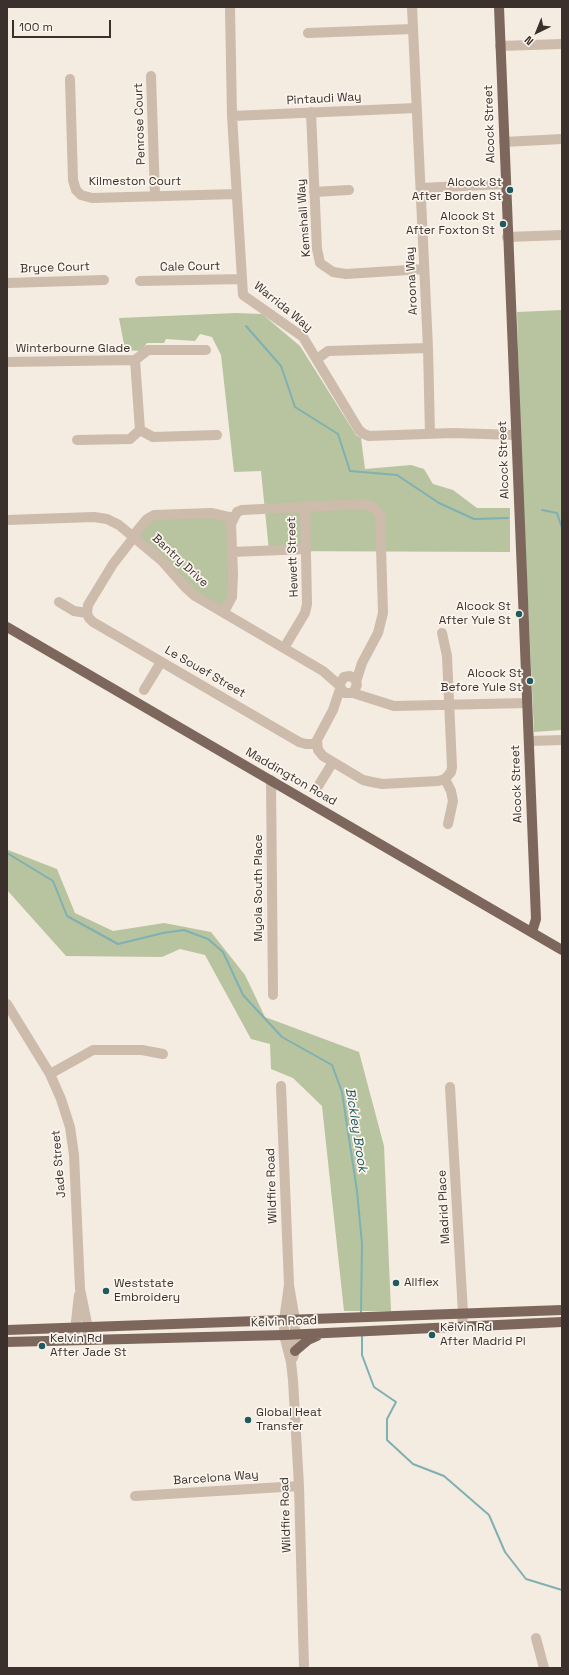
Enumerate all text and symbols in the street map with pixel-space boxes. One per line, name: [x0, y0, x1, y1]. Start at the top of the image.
scale bar: [14, 12, 113, 38]
north arrow: [517, 12, 557, 52]
text: 100 m: [19, 19, 53, 35]
text: N: [521, 33, 536, 48]
street label: Penrose Court: [131, 83, 149, 165]
street label: Alcock Street: [481, 85, 499, 163]
street label: Pintaudi Way: [286, 90, 362, 108]
street label: Kilmeston Court: [89, 175, 181, 189]
place label: Alcock St After Borden St: [412, 176, 502, 204]
street label: Kemshall Way: [294, 178, 314, 258]
marker: Alcock St After Borden St: [505, 185, 515, 195]
place label: Alcock St After Foxton St: [406, 210, 495, 238]
marker: Alcock St After Foxton St: [498, 219, 508, 229]
street label: Aroona Way: [403, 246, 421, 316]
street label: Cale Court: [160, 259, 220, 275]
street label: Bryce Court: [20, 260, 90, 276]
street label: Warrida Way: [251, 279, 315, 335]
street label: Winterbourne Glade: [16, 342, 130, 356]
street label: Alcock Street: [495, 421, 513, 499]
street label: Hewett Street: [284, 516, 302, 598]
street label: Bantry Drive: [149, 531, 211, 591]
place label: Alcock St After Yule St: [439, 600, 511, 628]
marker: Alcock St After Yule St: [514, 609, 524, 619]
street label: Le Souef Street: [162, 643, 248, 701]
place label: Alcock St Before Yule St: [440, 667, 522, 695]
marker: Alcock St Before Yule St: [525, 676, 535, 686]
street label: Maddington Road: [243, 745, 339, 809]
street label: Alcock Street: [508, 745, 526, 823]
street label: Myola South Place: [252, 834, 266, 942]
water label: Bickley Brook: [342, 1087, 370, 1173]
street label: Jade Street: [49, 1129, 69, 1199]
street label: Wildfire Road: [263, 1148, 281, 1224]
street label: Madrid Place: [435, 1170, 453, 1244]
place label: Allflex: [404, 1276, 439, 1290]
place label: Weststate Embroidery: [114, 1277, 180, 1305]
marker: Allflex: [391, 1278, 401, 1288]
marker: Weststate Embroidery: [101, 1286, 111, 1296]
street label: Kelvin Road: [251, 1314, 317, 1330]
place label: Kelvin Rd After Madrid Pl: [440, 1321, 526, 1349]
marker: Kelvin Rd After Madrid Pl: [427, 1330, 437, 1340]
place label: Kelvin Rd After Jade St: [50, 1332, 127, 1360]
marker: Kelvin Rd After Jade St: [37, 1341, 47, 1351]
place label: Global Heat Transfer: [256, 1406, 322, 1434]
marker: Global Heat Transfer: [243, 1415, 253, 1425]
street label: Barcelona Way: [173, 1468, 259, 1488]
street label: Wildfire Road: [277, 1477, 295, 1553]

